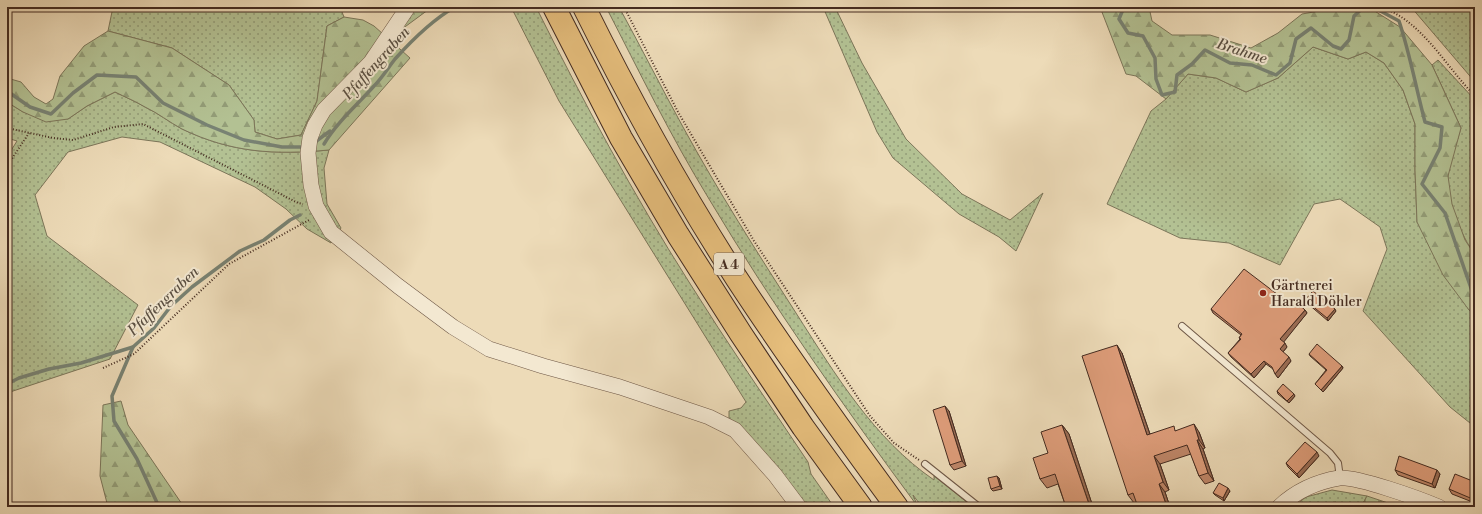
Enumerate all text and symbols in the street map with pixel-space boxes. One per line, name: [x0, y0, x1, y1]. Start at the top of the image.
water label: Pfaffengraben: [338, 22, 415, 105]
water label: Brahme: [1213, 34, 1269, 69]
road number: A 4: [714, 253, 744, 275]
water label: Pfaffengraben: [123, 262, 203, 341]
place label: Gärtnerei Harald Döhler: [1271, 277, 1362, 311]
marker: Gärtnerei Harald Döhler: [1258, 288, 1268, 298]

